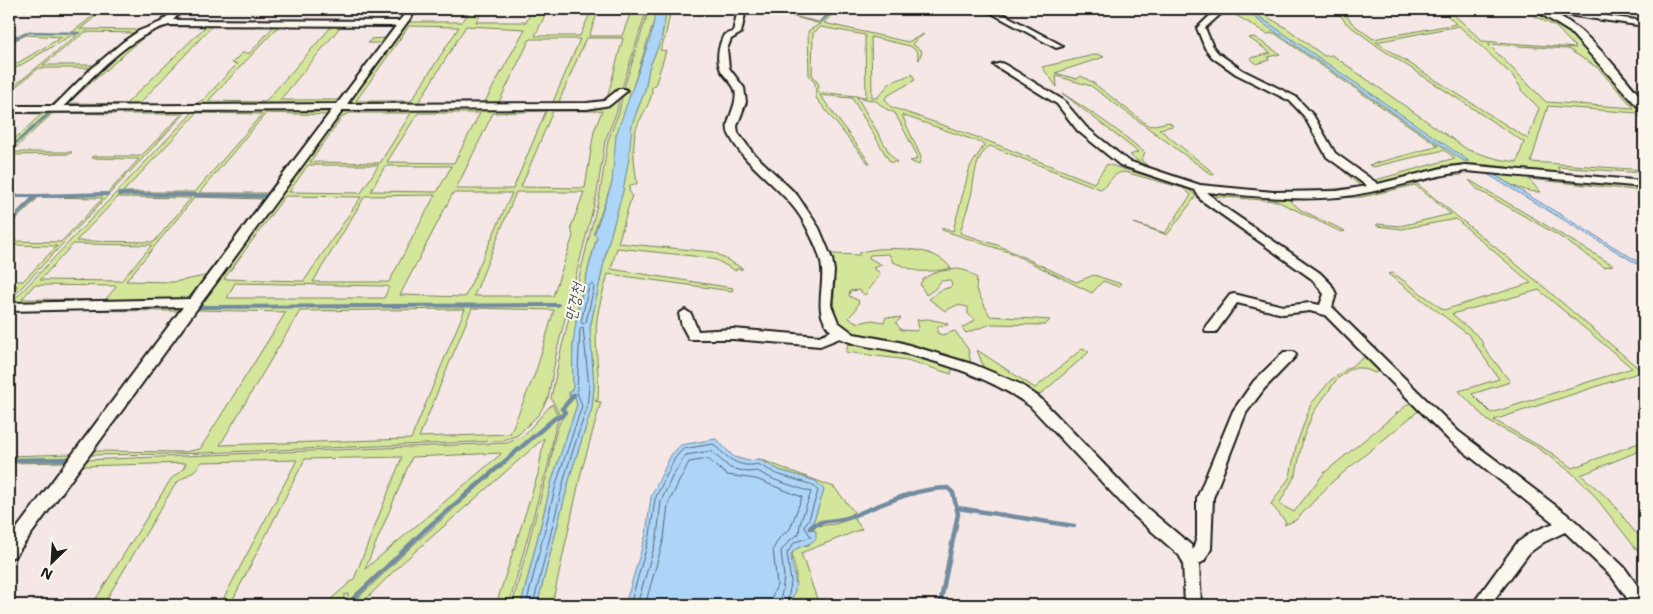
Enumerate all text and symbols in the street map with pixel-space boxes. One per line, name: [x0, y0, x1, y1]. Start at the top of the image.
water label: 만겅천: [560, 279, 589, 323]
north arrow: [28, 536, 78, 586]
text: N: [38, 563, 55, 584]

